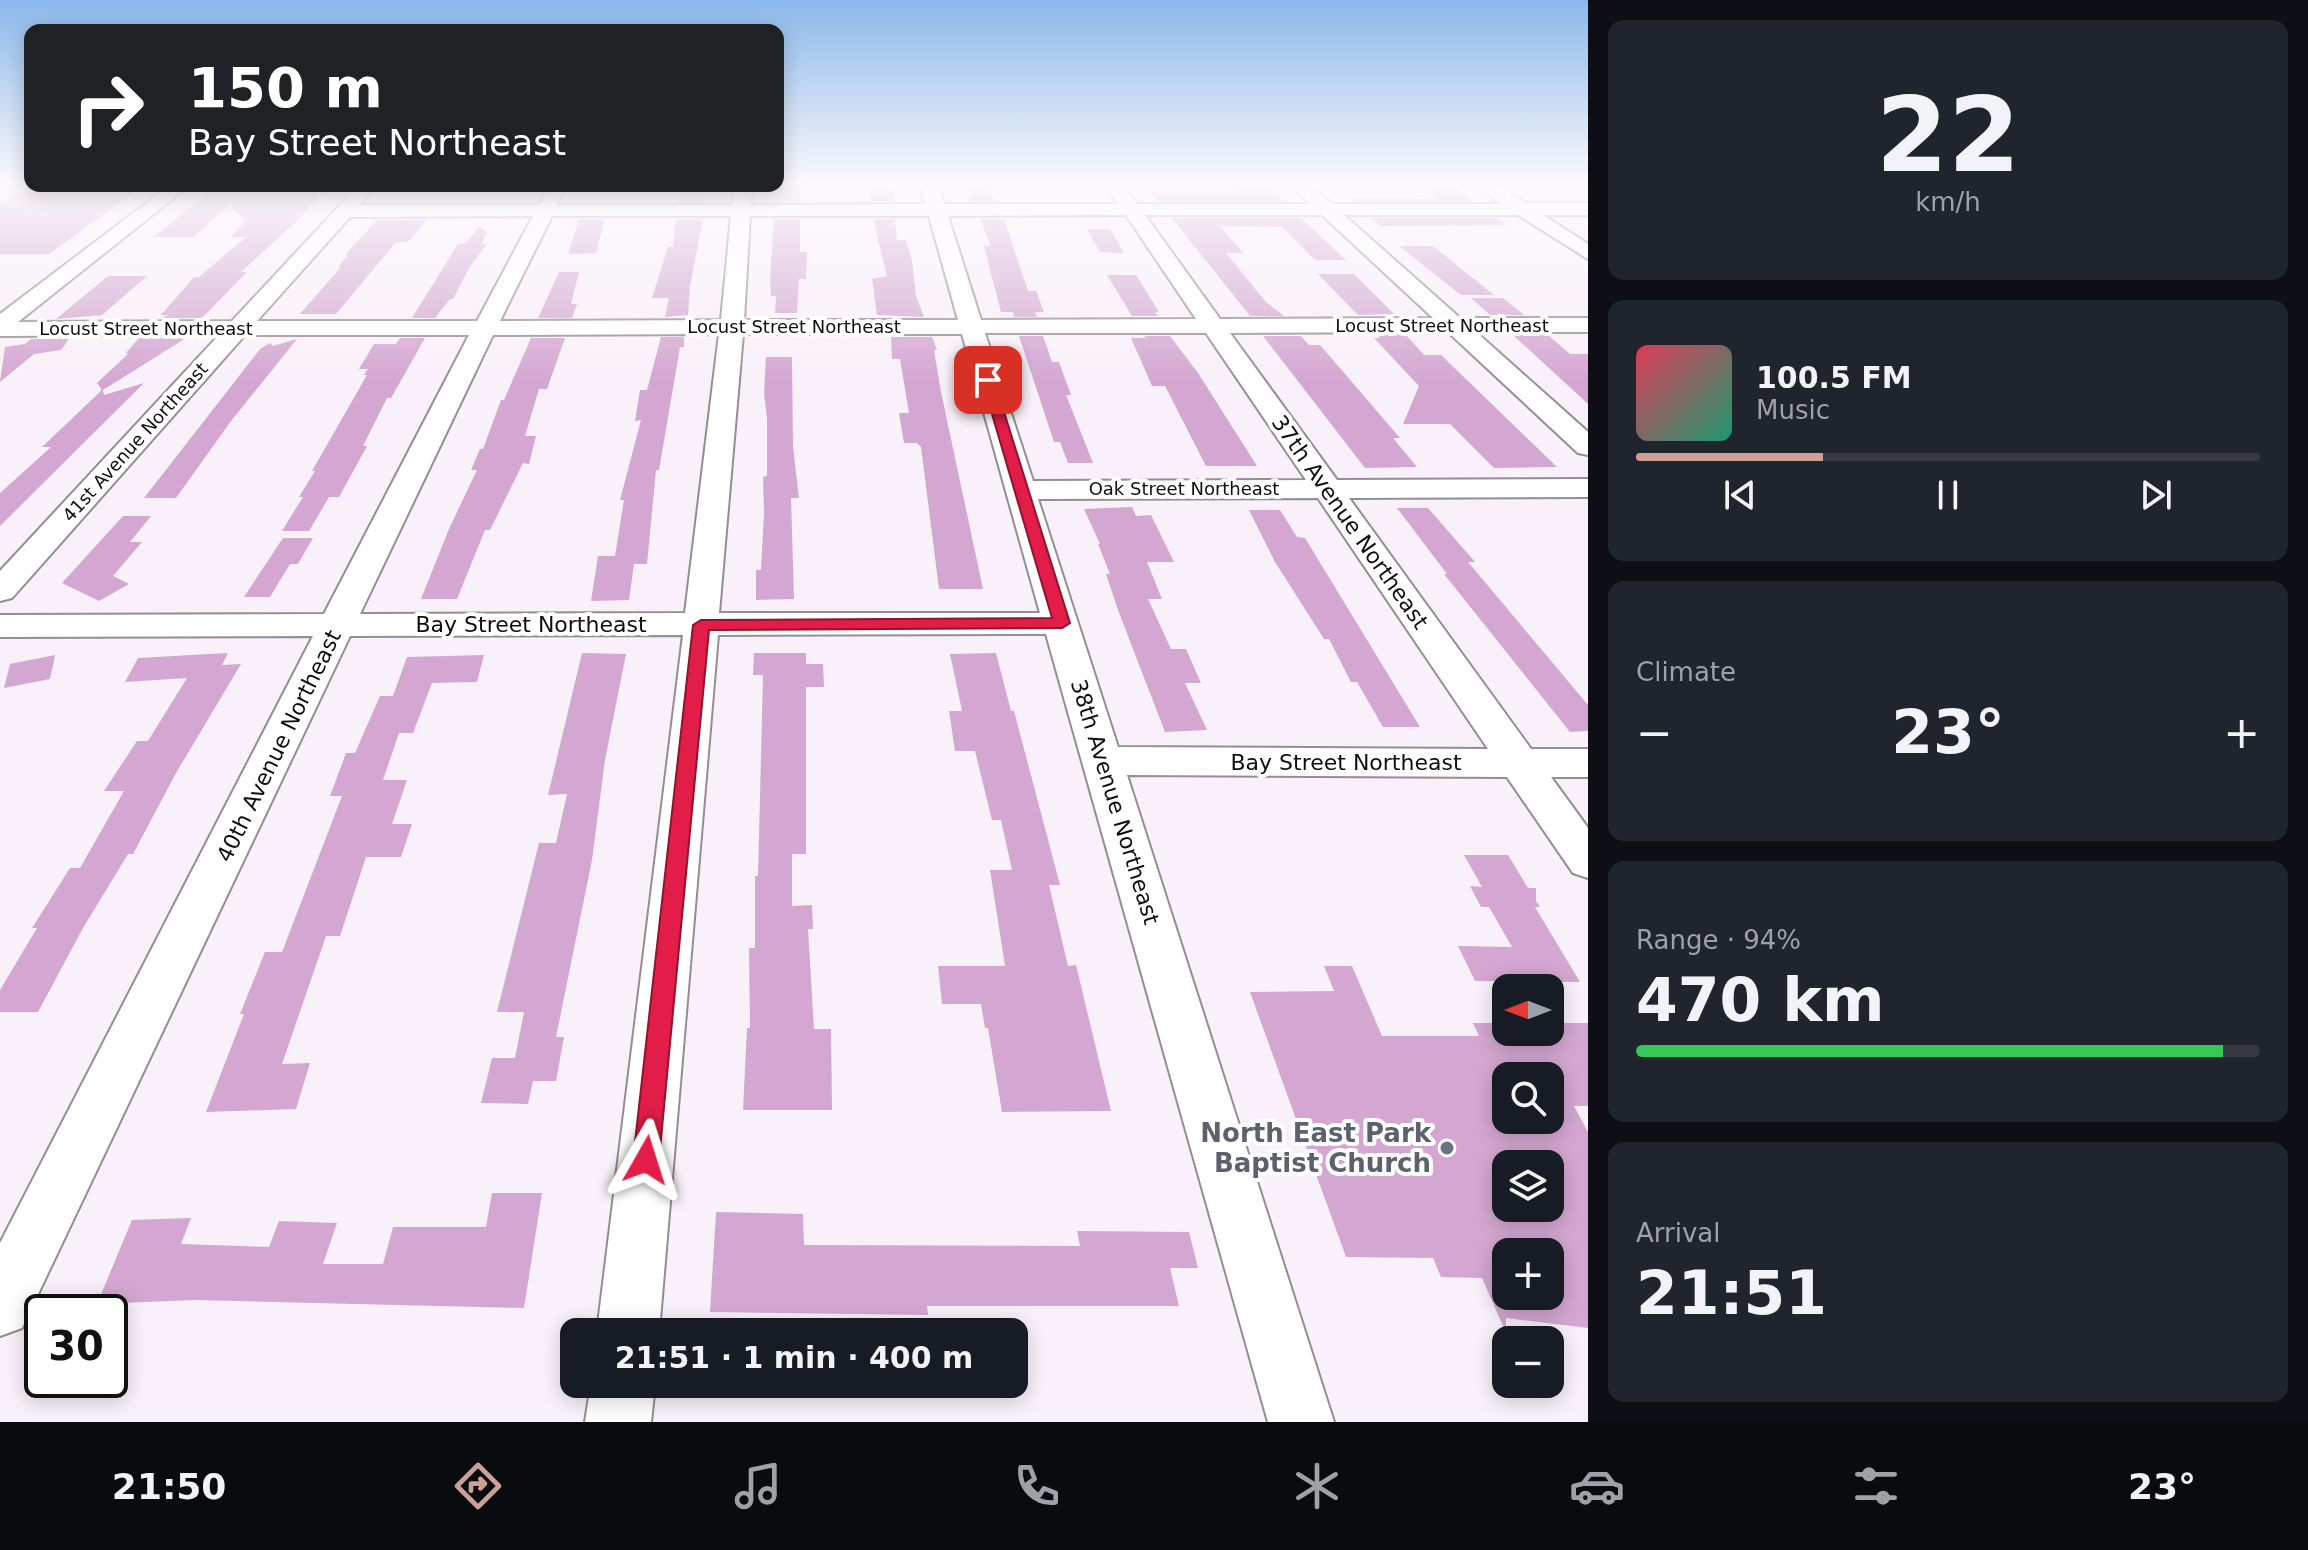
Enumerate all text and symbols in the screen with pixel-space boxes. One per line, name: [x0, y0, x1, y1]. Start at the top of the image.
text: 150 m: [188, 55, 383, 120]
icon: right: [56, 56, 160, 160]
text: 22: [1876, 74, 2020, 196]
text: Bay Street Northeast: [188, 122, 566, 163]
text: km/h: [1915, 187, 1981, 217]
street label: Locust Street Northeast: [1335, 315, 1549, 336]
street label: Locust Street Northeast: [687, 316, 901, 337]
street label: Locust Street Northeast: [39, 318, 253, 339]
pin: [954, 346, 1022, 414]
street label: 41st Avenue Northeast: [58, 358, 212, 526]
icon: arrive: [966, 358, 1010, 402]
text: 100.5 FM: [1756, 360, 1912, 395]
text: Music: [1756, 395, 1830, 425]
street label: 37th Avenue Northeast: [1267, 410, 1434, 634]
icon: previous: [1718, 473, 1762, 517]
icon: pause: [1926, 473, 1970, 517]
icon: next: [2134, 473, 2178, 517]
street label: Oak Street Northeast: [1089, 478, 1279, 499]
street label: Bay Street Northeast: [415, 612, 647, 637]
street label: 40th Avenue Northeast: [212, 626, 346, 866]
text: Climate: [1636, 657, 1736, 687]
street label: 38th Avenue Northeast: [1066, 676, 1164, 928]
text: 23°: [1891, 697, 2005, 767]
text: −: [1636, 707, 1673, 758]
text: +: [2223, 707, 2260, 758]
street label: Bay Street Northeast: [1230, 750, 1462, 775]
text: Range · 94%: [1636, 925, 1801, 955]
text: 470 km: [1636, 965, 1885, 1035]
north arrow: [1492, 974, 1564, 1046]
map controls: [1492, 974, 1564, 1398]
button: search: [1492, 1062, 1564, 1134]
position arrow: [604, 1118, 688, 1202]
place label: North East Park Baptist Church: [1200, 1118, 1432, 1178]
marker: North East Park Baptist Church: [1438, 1139, 1456, 1157]
button: layers: [1492, 1150, 1564, 1222]
text: Arrival: [1636, 1218, 1720, 1248]
button: +: [1492, 1238, 1564, 1310]
text: 21:51: [1636, 1258, 1827, 1328]
speed limit sign: 30: [24, 1294, 128, 1398]
button: −: [1492, 1326, 1564, 1398]
text: 21:51 · 1 min · 400 m: [615, 1340, 973, 1375]
icon: directions: [450, 1458, 506, 1514]
icon: music: [730, 1458, 786, 1514]
icon: phone: [1009, 1458, 1065, 1514]
icon: climate: [1289, 1458, 1345, 1514]
icon: car: [1569, 1458, 1625, 1514]
icon: filters: [1848, 1458, 1904, 1514]
text: 21:50: [112, 1466, 226, 1507]
text: 23°: [2128, 1466, 2196, 1507]

